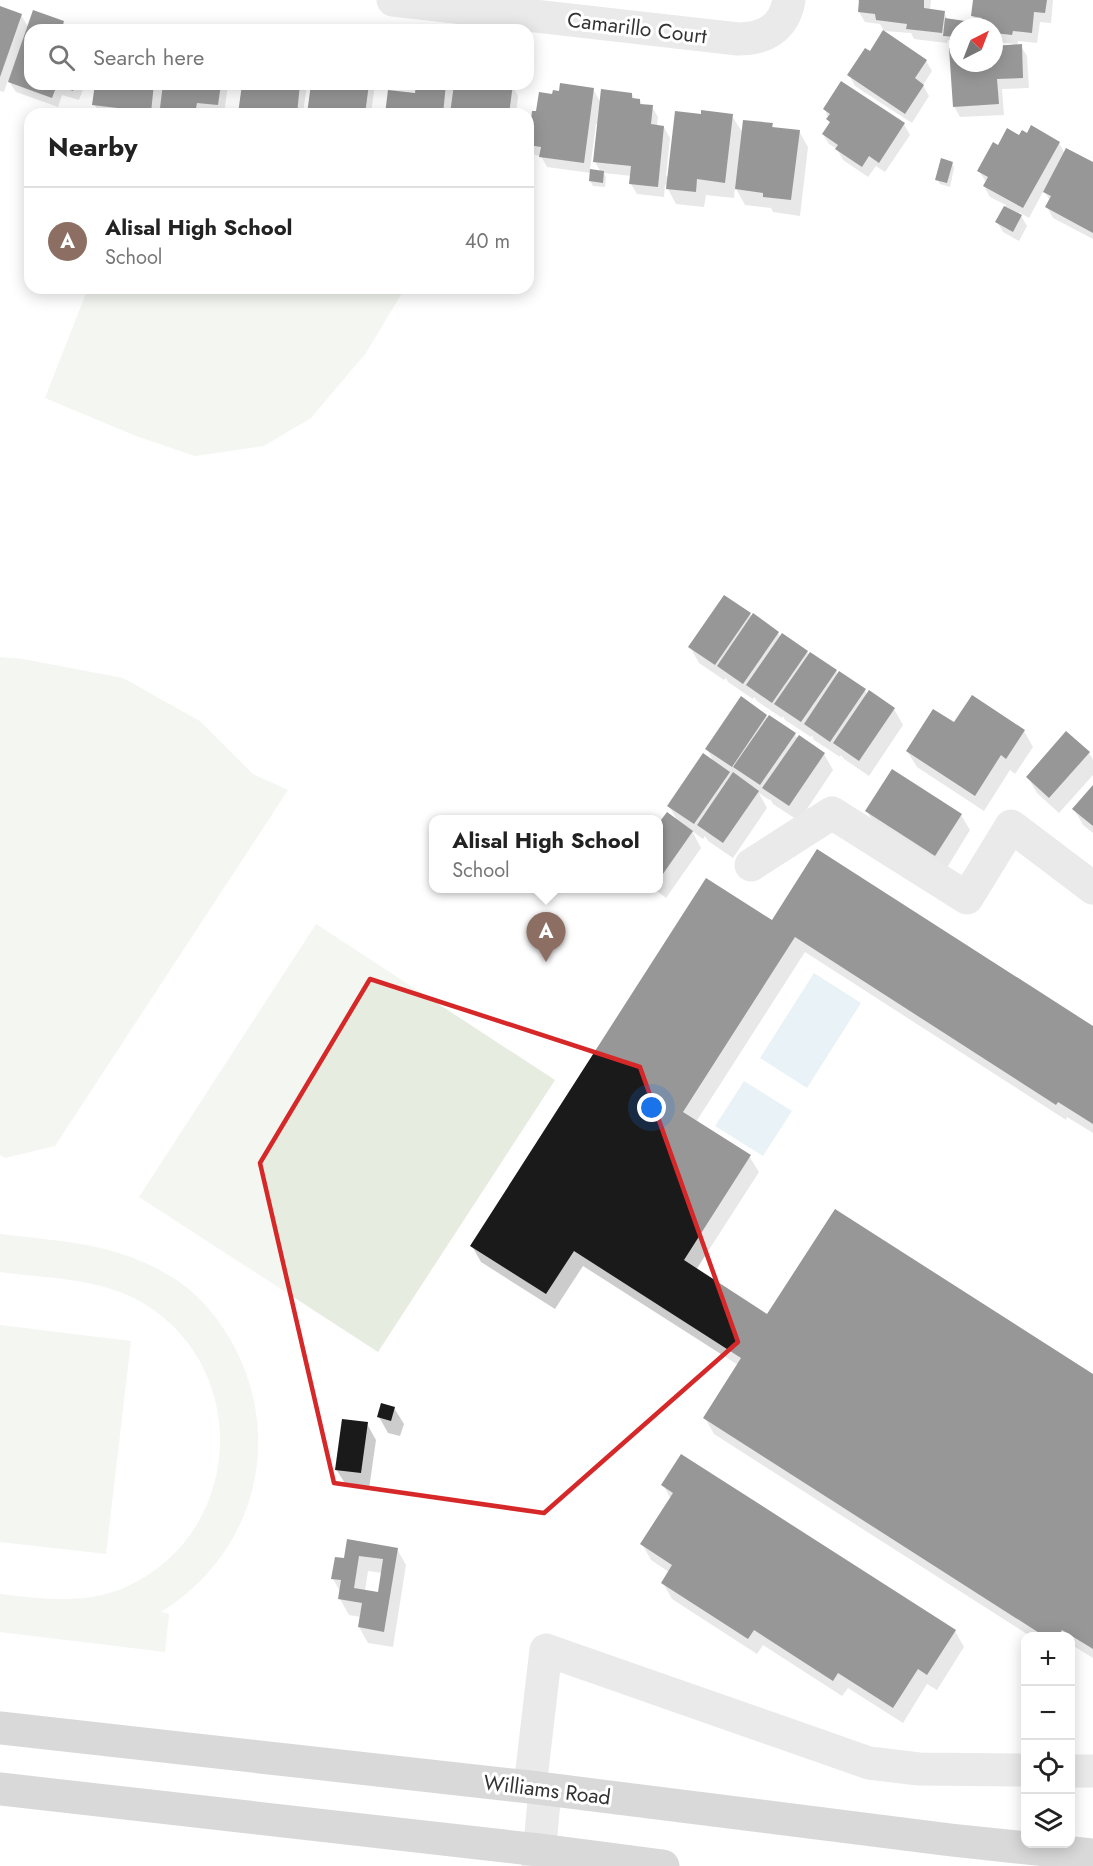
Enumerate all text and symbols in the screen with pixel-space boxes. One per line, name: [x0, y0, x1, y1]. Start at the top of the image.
street label: Camarillo Court: [566, 5, 708, 51]
north arrow: [949, 18, 1003, 72]
search box: [24, 24, 534, 90]
icon: search: [45, 41, 78, 74]
text: Search here: [93, 41, 204, 73]
text: Nearby: [48, 128, 137, 166]
text: Alisal High School: [105, 211, 293, 243]
text: A: [60, 227, 75, 256]
text: 40 m: [465, 227, 510, 256]
text: School: [105, 243, 162, 272]
popup: [429, 815, 663, 893]
text: Alisal High School: [452, 824, 640, 856]
text: School: [452, 856, 510, 885]
pin: A: [526, 912, 566, 962]
your location: [637, 1093, 666, 1122]
map controls: [1021, 1632, 1075, 1848]
button: +: [1021, 1632, 1075, 1686]
button: −: [1021, 1686, 1075, 1740]
button: locate: [1021, 1740, 1075, 1794]
street label: Williams Road: [482, 1767, 612, 1813]
button: layers: [1021, 1794, 1075, 1848]

